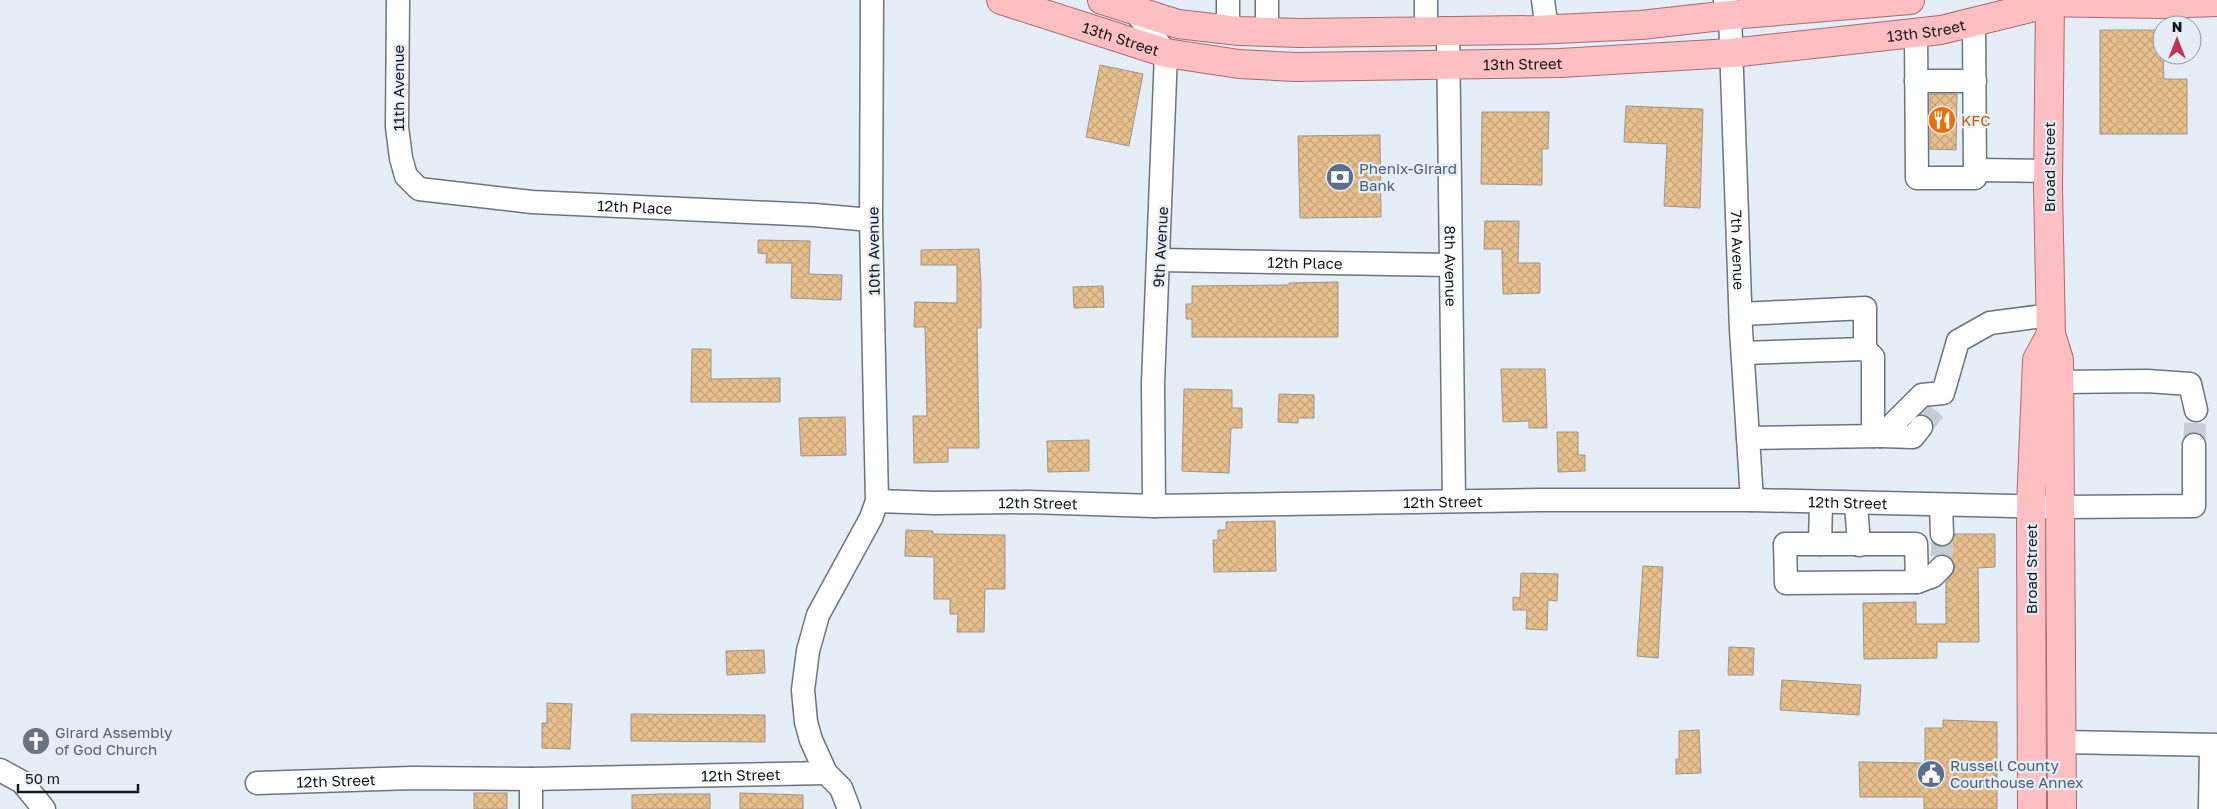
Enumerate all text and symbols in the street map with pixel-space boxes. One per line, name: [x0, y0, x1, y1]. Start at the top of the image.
street label: 13th Street: [1886, 15, 1967, 45]
north arrow: [2152, 15, 2202, 65]
street label: 13th Street: [1080, 18, 1162, 59]
text: N: [2172, 18, 2182, 35]
street label: 11th Avenue: [389, 44, 407, 131]
street label: 13th Street: [1483, 54, 1563, 73]
restaurant icon: KFC: [1927, 105, 1957, 135]
place label: KFC: [1961, 111, 1990, 129]
street label: Broad Street: [2040, 122, 2058, 212]
place label: Phenix-Girard Bank: [1359, 159, 1457, 194]
bank icon: Phenix-Girard Bank: [1325, 162, 1355, 192]
street label: 12th Place: [597, 196, 673, 217]
street label: 10th Avenue: [863, 206, 883, 295]
street label: 9th Avenue: [1149, 206, 1171, 288]
street label: 7th Avenue: [1728, 210, 1749, 291]
street label: 8th Avenue: [1441, 225, 1461, 307]
street label: 12th Place: [1267, 253, 1343, 272]
street label: 12th Street: [1403, 492, 1483, 511]
street label: 12th Street: [1808, 492, 1888, 512]
street label: 12th Street: [998, 493, 1078, 513]
street label: Broad Street: [2022, 524, 2040, 614]
place label: Girard Assembly of God Church: [55, 723, 173, 758]
church icon: Girard Assembly of God Church: [21, 726, 51, 756]
place label: Russell County Courthouse Annex: [1950, 756, 2083, 791]
public building icon: Russell County Courthouse Annex: [1916, 759, 1946, 789]
scale bar: [18, 762, 138, 794]
street label: 12th Street: [701, 765, 781, 785]
text: 50 m: [25, 769, 60, 787]
street label: 12th Street: [296, 770, 376, 791]

